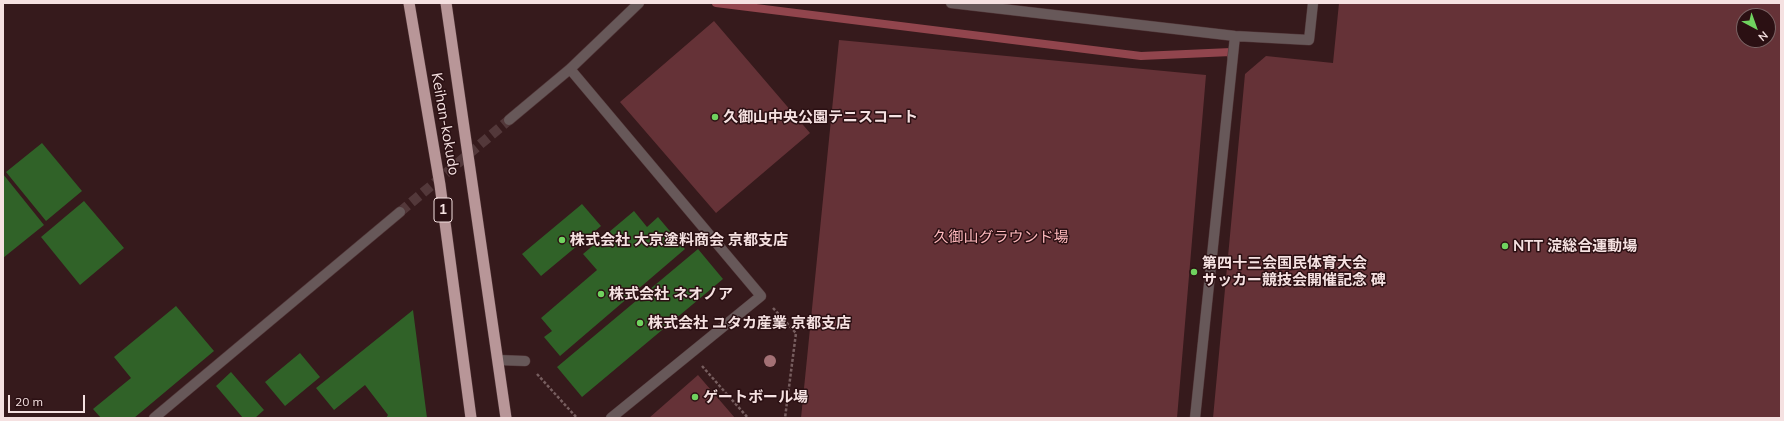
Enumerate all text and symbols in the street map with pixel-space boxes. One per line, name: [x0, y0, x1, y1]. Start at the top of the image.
north arrow: [1736, 8, 1776, 48]
text: N: [1755, 28, 1771, 44]
street label: Keihan-kokudo: [427, 71, 463, 177]
place label: 久御山中央公園テニスコート: [723, 108, 918, 126]
marker: 久御山中央公園テニスコート: [710, 112, 720, 122]
road number: 1: [434, 198, 452, 222]
park label: 久御山グラウンド場: [934, 228, 1068, 246]
place label: 株式会社 大京塗料商会 京都支店: [570, 231, 788, 249]
marker: 株式会社 大京塗料商会 京都支店: [557, 235, 567, 245]
place label: NTT 淀総合運動場: [1513, 237, 1637, 255]
marker: NTT 淀総合運動場: [1500, 241, 1510, 251]
place label: 第四十三会国民体育大会 サッカー競技会開催記念 碑: [1202, 254, 1386, 289]
marker: 第四十三会国民体育大会 サッカー競技会開催記念 碑: [1189, 267, 1199, 277]
place label: 株式会社 ネオノア: [609, 285, 733, 303]
marker: 株式会社 ネオノア: [596, 289, 606, 299]
place label: 株式会社 ユタカ産業 京都支店: [648, 314, 851, 332]
marker: 株式会社 ユタカ産業 京都支店: [635, 318, 645, 328]
scale bar: [10, 387, 87, 413]
place label: ゲートボール場: [703, 388, 808, 406]
marker: ゲートボール場: [690, 392, 700, 402]
text: 20 m: [15, 394, 43, 409]

